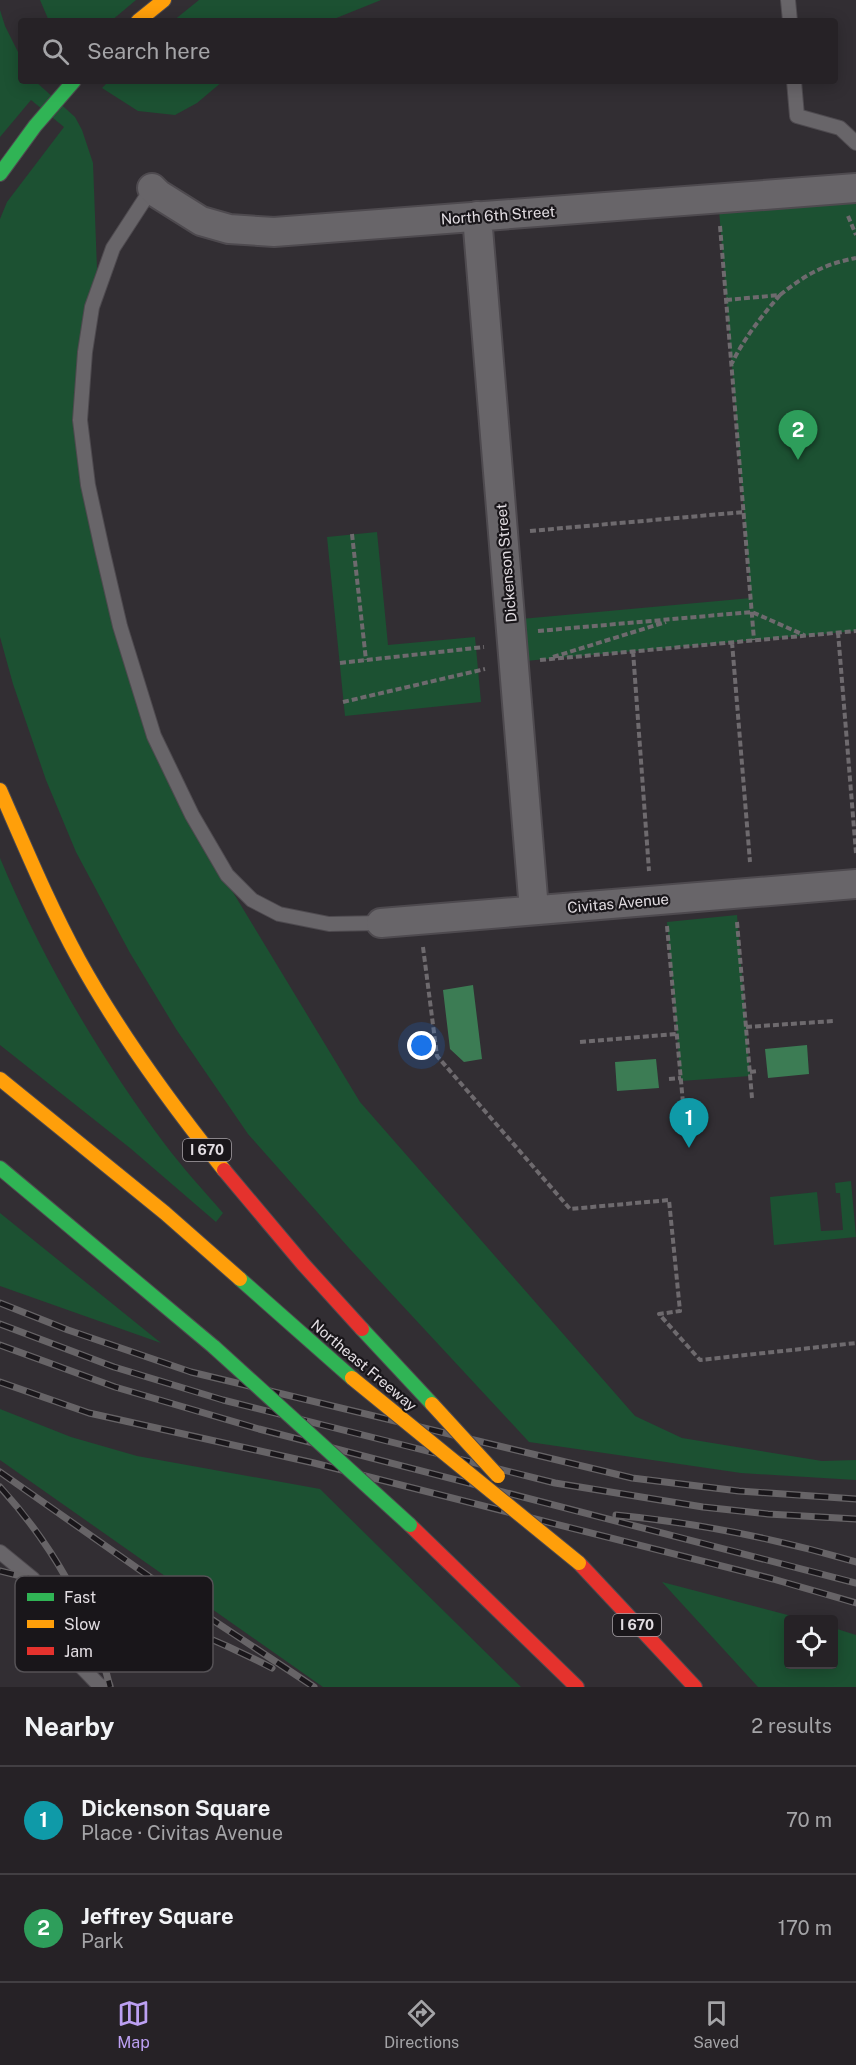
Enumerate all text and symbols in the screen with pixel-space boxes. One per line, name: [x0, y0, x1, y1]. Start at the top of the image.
search box: [18, 18, 838, 84]
icon: search: [39, 35, 72, 68]
text: Search here: [87, 38, 211, 64]
street label: North 6th Street: [440, 203, 556, 227]
pin: 2: [778, 410, 818, 460]
street label: Dickenson Street: [492, 503, 520, 623]
street label: Civitas Avenue: [566, 890, 670, 916]
your location: [407, 1031, 436, 1060]
pin: 1: [670, 1098, 708, 1148]
road number: I 670: [183, 1139, 231, 1161]
street label: Northeast Freeway: [308, 1316, 420, 1414]
legend: [15, 1576, 213, 1672]
text: Fast: [64, 1588, 96, 1607]
road number: I 670: [613, 1614, 661, 1636]
text: Slow: [64, 1615, 101, 1634]
map controls: [784, 1615, 838, 1669]
button: locate: [784, 1615, 838, 1669]
text: Jam: [64, 1642, 93, 1661]
text: Nearby: [24, 1711, 114, 1742]
text: 2 results: [751, 1714, 832, 1738]
text: Dickenson Square: [81, 1795, 270, 1821]
text: 1: [39, 1808, 48, 1832]
text: 70 m: [786, 1808, 832, 1832]
text: Place · Civitas Avenue: [81, 1821, 283, 1845]
text: Jeffrey Square: [81, 1903, 234, 1929]
text: 2: [37, 1916, 50, 1940]
text: 170 m: [778, 1916, 832, 1940]
text: Park: [81, 1929, 124, 1953]
tab: Map: [117, 1997, 150, 2052]
tab: Directions: [384, 1997, 459, 2052]
tab: Saved: [693, 1997, 739, 2052]

